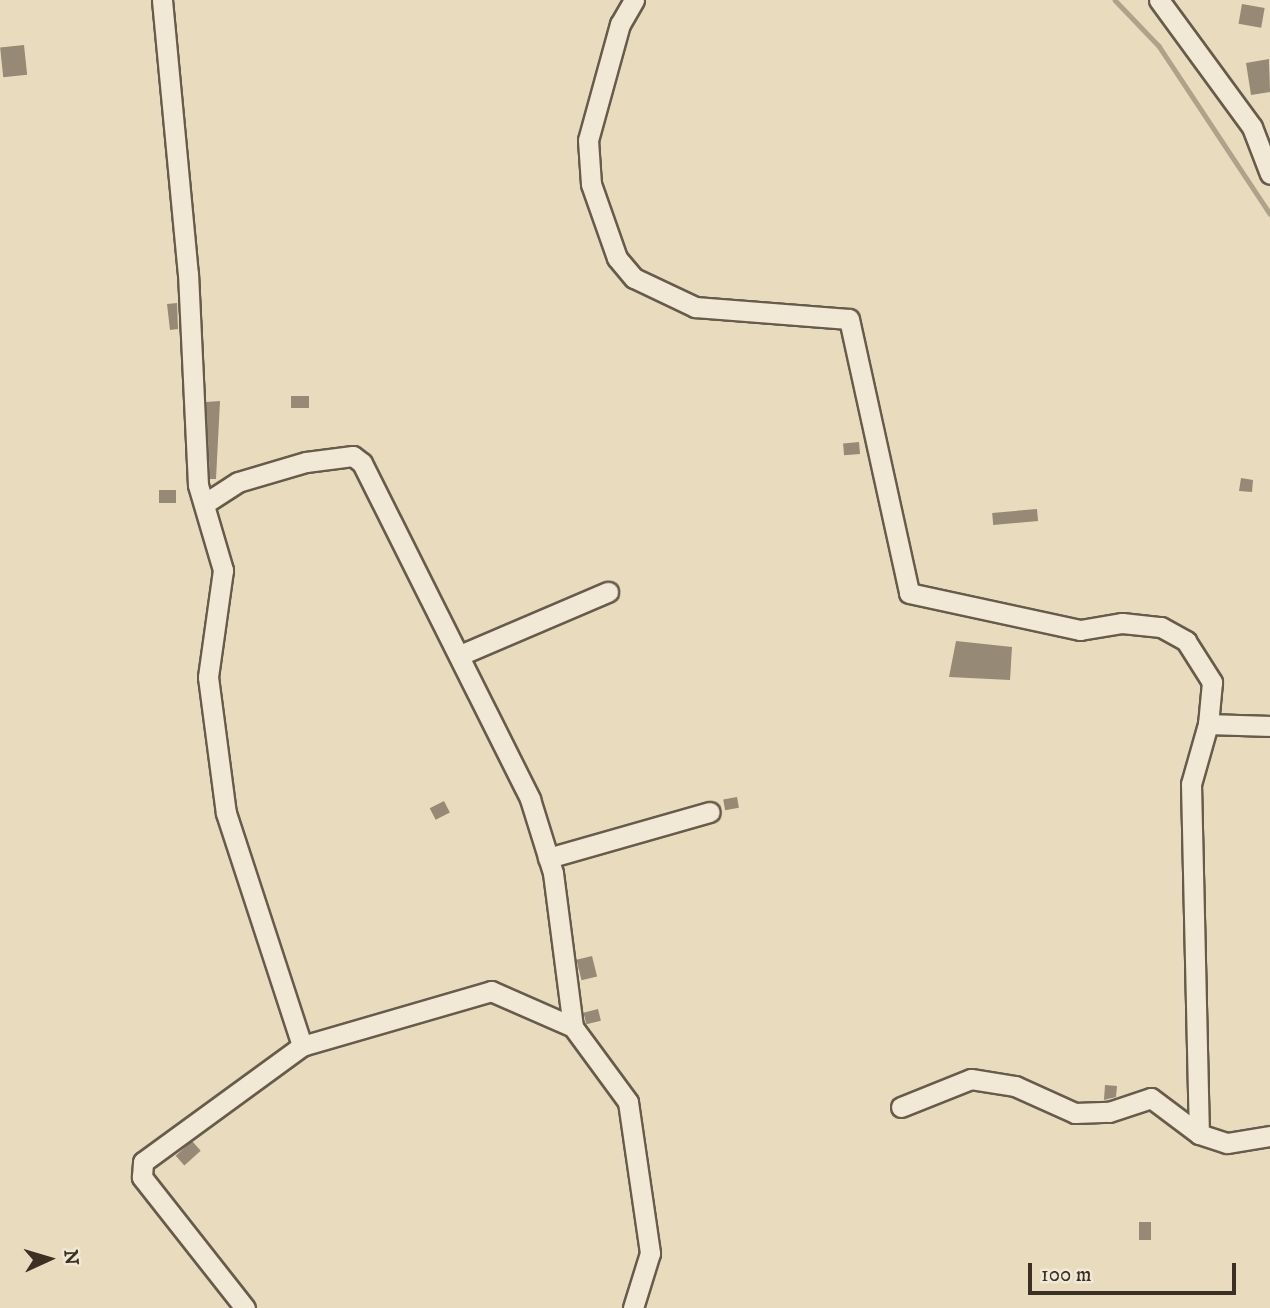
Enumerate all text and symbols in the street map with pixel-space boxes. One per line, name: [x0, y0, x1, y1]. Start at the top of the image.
north arrow: [14, 1224, 84, 1294]
scale bar: [1032, 1248, 1240, 1292]
text: N: [58, 1249, 82, 1266]
text: 100 m: [1041, 1262, 1092, 1288]

